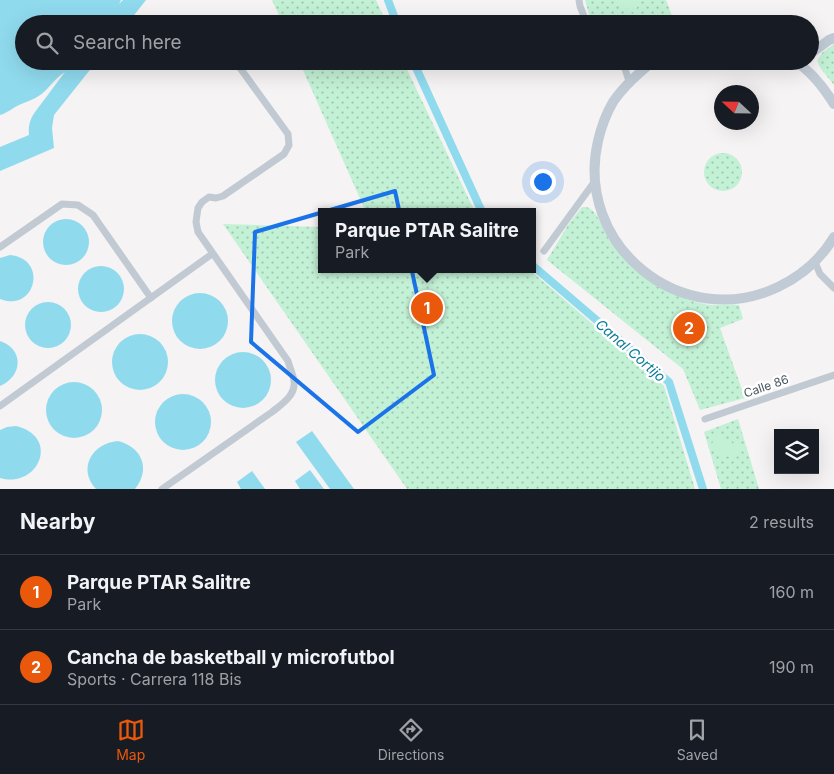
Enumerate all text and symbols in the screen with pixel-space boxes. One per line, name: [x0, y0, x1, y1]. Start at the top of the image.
search box: [15, 15, 819, 70]
icon: search: [33, 29, 61, 57]
text: Search here: [73, 31, 182, 54]
north arrow: [714, 85, 759, 130]
your location: [530, 169, 556, 195]
popup: [318, 208, 536, 273]
text: Parque PTAR Salitre: [335, 219, 519, 242]
text: Park: [335, 242, 369, 262]
pin: 1: [411, 289, 443, 327]
pin: 2: [673, 309, 705, 347]
water label: Canal Cortijo: [593, 315, 669, 385]
street label: Calle 86: [742, 371, 790, 401]
map controls: [774, 429, 819, 474]
button: layers: [774, 429, 819, 474]
text: Nearby: [20, 509, 95, 534]
text: 2 results: [749, 512, 814, 532]
text: Parque PTAR Salitre: [67, 571, 251, 594]
text: 1: [33, 582, 39, 602]
text: 160 m: [769, 582, 814, 602]
text: Park: [67, 594, 101, 614]
text: Cancha de basketball y microfutbol: [67, 646, 395, 669]
text: 2: [31, 657, 41, 677]
text: 190 m: [769, 657, 814, 677]
text: Sports · Carrera 118 Bis: [67, 669, 242, 689]
tab: Map: [116, 716, 145, 763]
tab: Directions: [378, 716, 444, 763]
tab: Saved: [677, 716, 718, 763]

